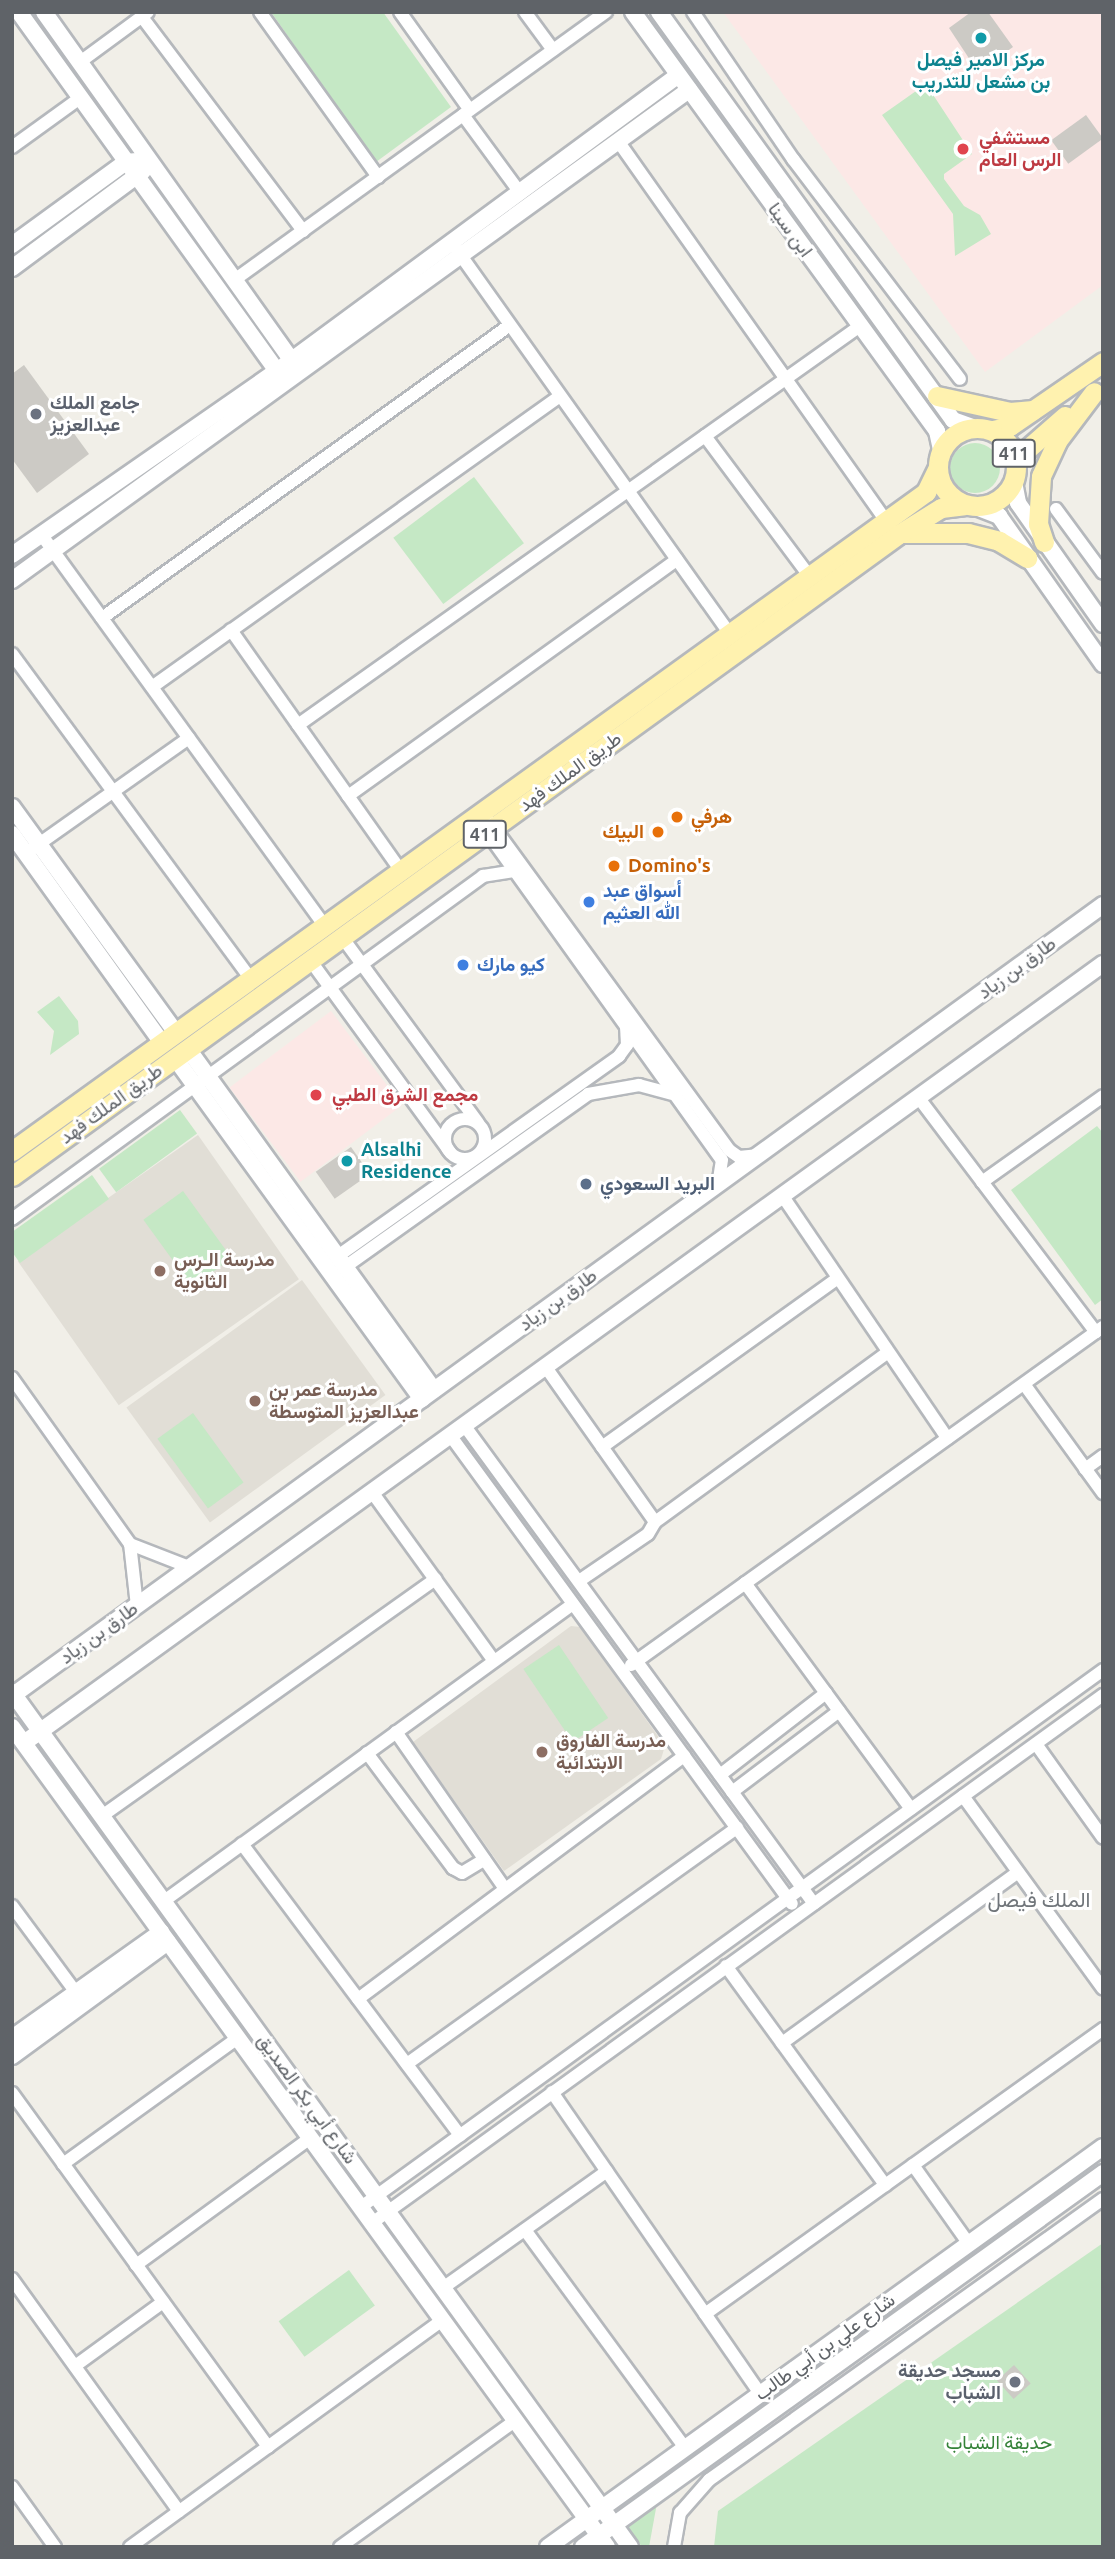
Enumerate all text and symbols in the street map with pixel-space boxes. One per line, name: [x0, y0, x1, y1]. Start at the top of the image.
marker: مركز الامير فيصل بن مشعل للتدريب: [973, 30, 989, 46]
place label: مركز الامير فيصل بن مشعل للتدريب: [912, 49, 1050, 93]
place label: مستشفي الرس العام: [979, 127, 1061, 171]
marker: مستشفي الرس العام: [953, 139, 973, 159]
street label: ابن سينا: [763, 198, 817, 262]
place label: جامع الملك عبدالعزيز: [50, 392, 140, 436]
marker: جامع الملك عبدالعزيز: [28, 406, 44, 422]
road number: 411: [991, 438, 1037, 467]
street label: طريق الملك فهد: [514, 727, 626, 817]
place label: هرفي: [691, 806, 732, 828]
marker: هرفي: [669, 809, 685, 825]
road number: 411: [462, 820, 508, 848]
place label: البيك: [602, 821, 644, 843]
marker: البيك: [650, 824, 666, 840]
place label: Domino's: [628, 855, 711, 877]
marker: Domino's: [606, 858, 622, 874]
place label: أسواق عبد الله العثيم: [603, 880, 682, 924]
marker: أسواق عبد الله العثيم: [581, 894, 597, 910]
street label: طارق بن زياد: [974, 932, 1060, 1004]
place label: كيو مارك: [477, 954, 545, 976]
marker: كيو مارك: [455, 957, 471, 973]
street label: طريق الملك فهد: [55, 1059, 167, 1149]
place label: مجمع الشرق الطبي: [332, 1084, 478, 1106]
marker: مجمع الشرق الطبي: [306, 1085, 326, 1105]
place label: Alsalhi Residence: [361, 1139, 452, 1183]
marker: Alsalhi Residence: [339, 1153, 355, 1169]
place label: البريد السعودي: [600, 1173, 715, 1195]
marker: البريد السعودي: [578, 1176, 594, 1192]
place label: مدرسة الـرس الثانوية: [174, 1249, 275, 1293]
marker: مدرسة الـرس الثانوية: [152, 1263, 168, 1279]
street label: طارق بن زياد: [515, 1264, 601, 1336]
place label: مدرسة عمر بن عبدالعزيز المتوسطة: [269, 1379, 419, 1423]
marker: مدرسة عمر بن عبدالعزيز المتوسطة: [247, 1393, 263, 1409]
street label: طارق بن زياد: [56, 1597, 142, 1669]
place label: مدرسة الفاروق الابتدائية: [556, 1730, 666, 1774]
marker: مدرسة الفاروق الابتدائية: [534, 1744, 550, 1760]
district label: الملك فيصل: [988, 1886, 1090, 1912]
street label: شارع أبي بكر الصديق: [252, 2030, 362, 2168]
street label: شارع علي بن أبي طالب: [750, 2288, 900, 2406]
place label: مسجد حديقة الشباب: [898, 2360, 1001, 2404]
marker: مسجد حديقة الشباب: [1007, 2374, 1023, 2390]
park label: حديقة الشباب: [946, 2432, 1052, 2454]

